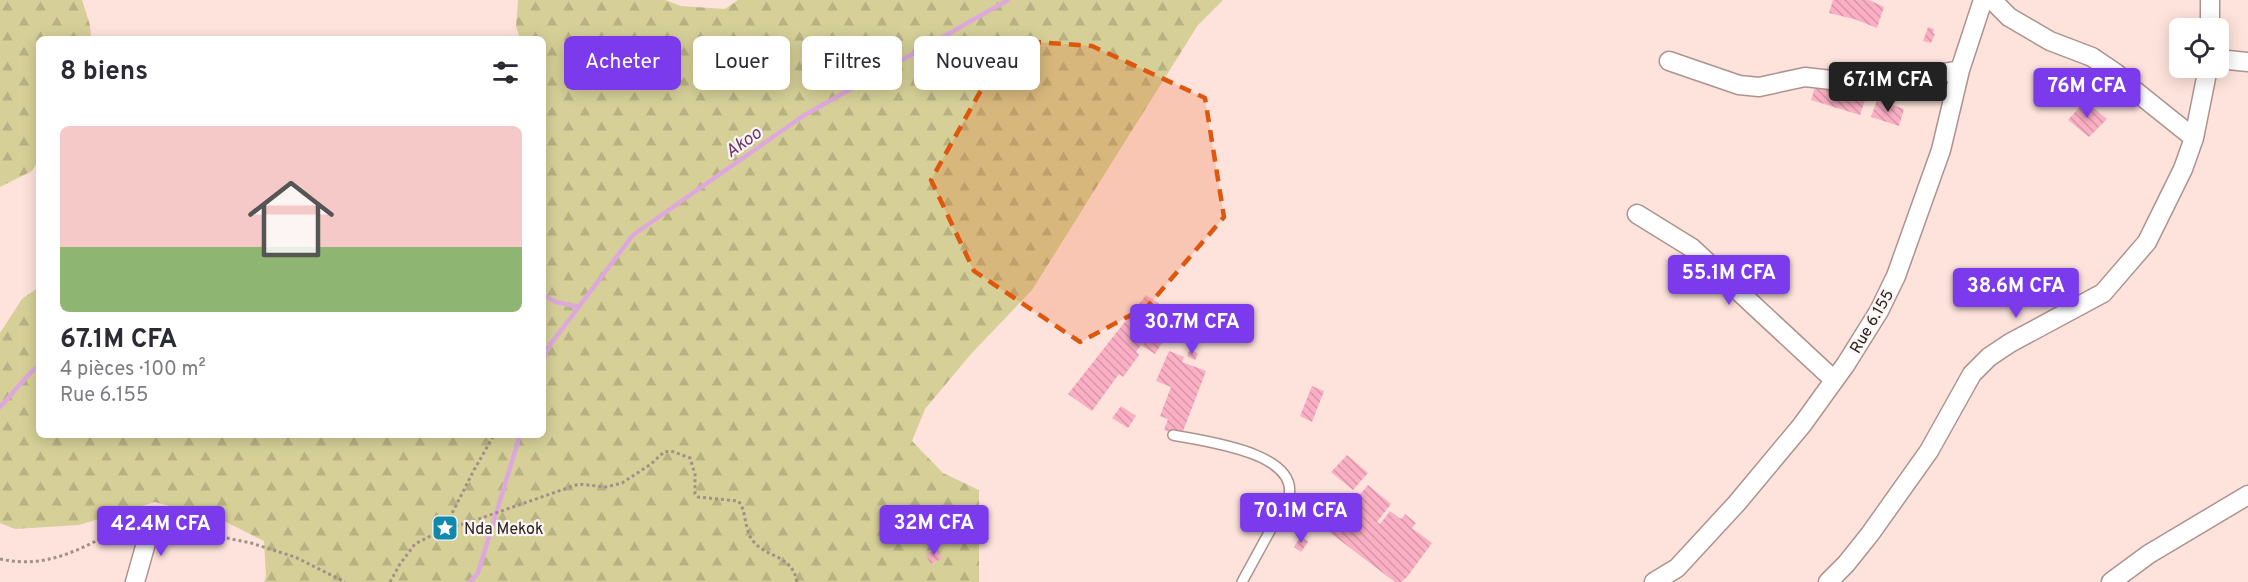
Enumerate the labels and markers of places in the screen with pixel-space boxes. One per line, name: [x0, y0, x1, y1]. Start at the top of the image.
pin: 67.1M CFA: [1819, 62, 1957, 113]
pin: 76M CFA: [2032, 68, 2142, 119]
pin: 55.1M CFA: [1660, 255, 1798, 306]
pin: 38.6M CFA: [1947, 268, 2085, 319]
pin: 30.7M CFA: [1123, 304, 1261, 355]
pin: 70.1M CFA: [1232, 493, 1370, 544]
pin: 32M CFA: [879, 505, 989, 556]
pin: 42.4M CFA: [92, 506, 230, 557]
place icon: Nda Mekok: [430, 513, 460, 543]
place label: Nda Mekok: [464, 520, 543, 540]

